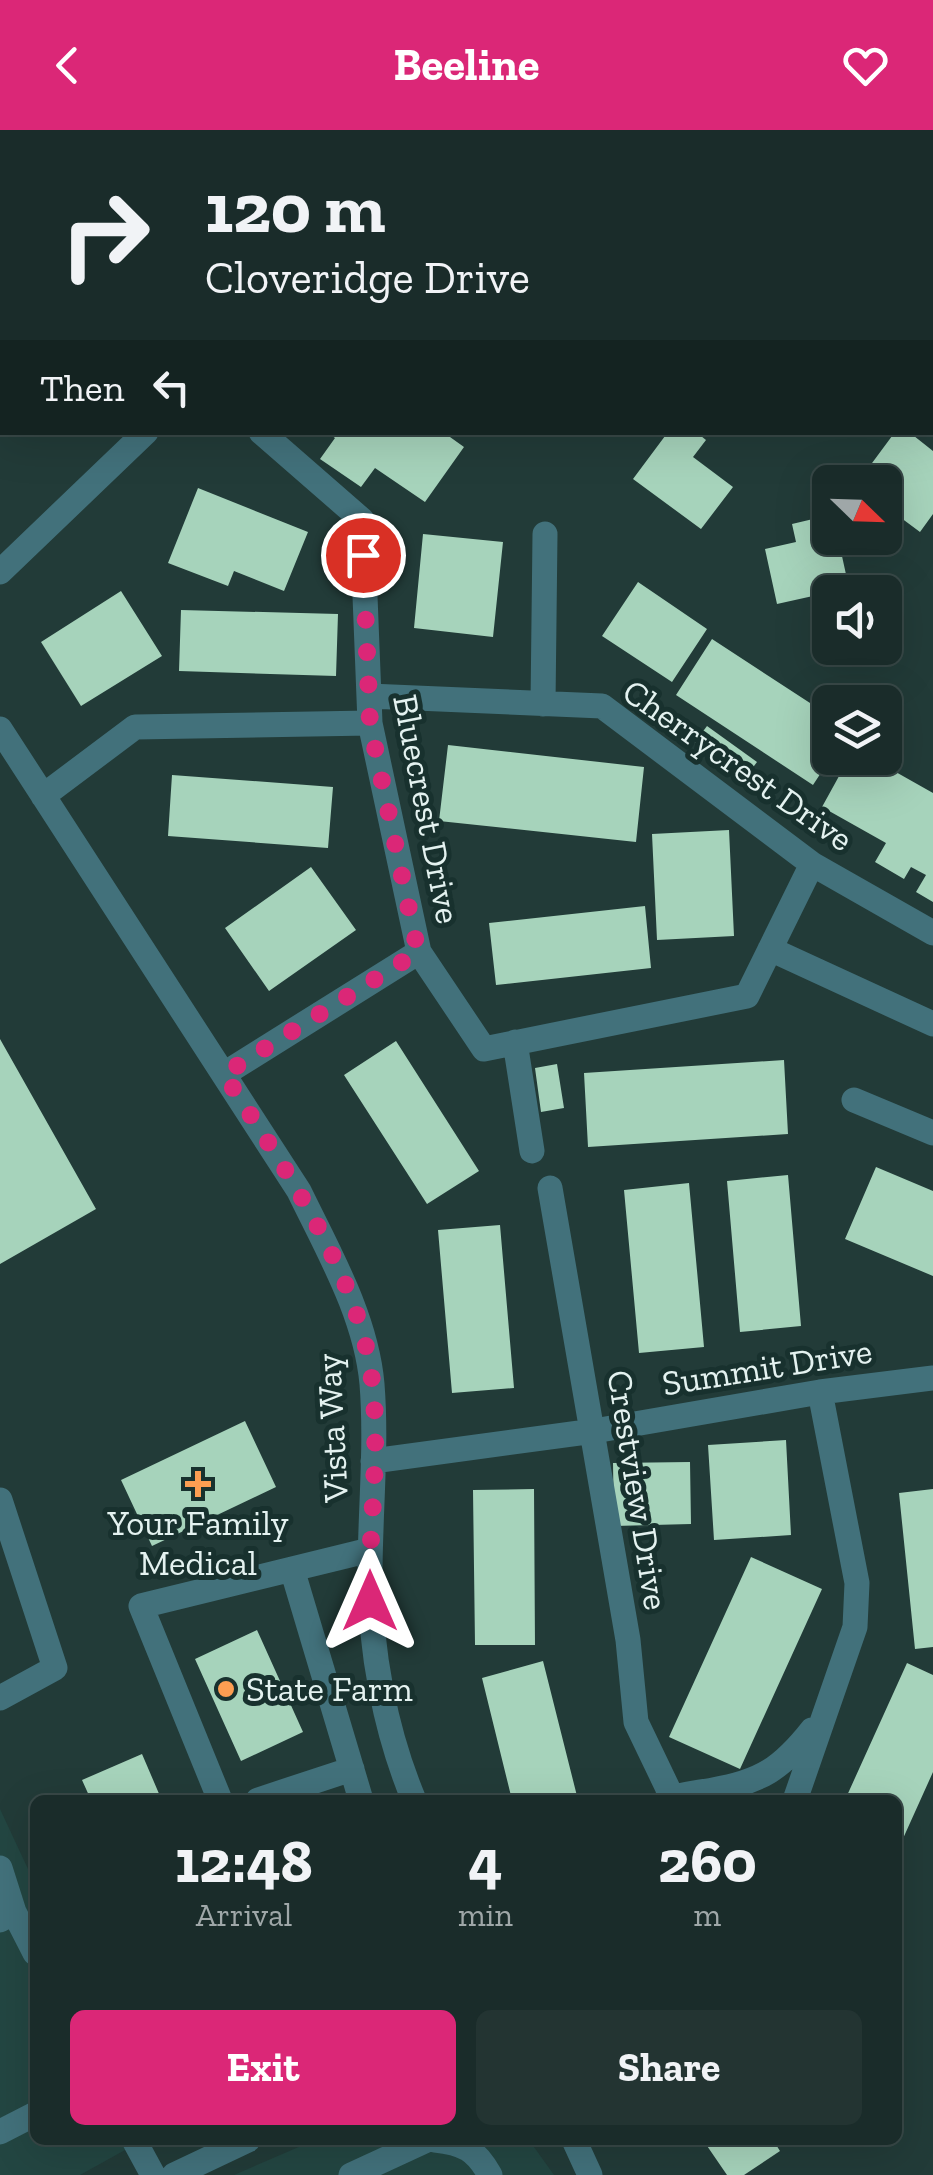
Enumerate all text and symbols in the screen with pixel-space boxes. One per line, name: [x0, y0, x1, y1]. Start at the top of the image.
icon: back: [40, 38, 95, 93]
text: Beeline: [393, 38, 540, 92]
icon: heart: [838, 38, 893, 93]
text: 120 m: [205, 166, 386, 250]
icon: right: [40, 170, 170, 300]
text: Cloveridge Drive: [205, 251, 530, 305]
icon: left: [144, 360, 199, 415]
text: Then: [40, 365, 124, 411]
north arrow: [812, 465, 902, 555]
map controls: [812, 465, 902, 775]
pin: [321, 513, 406, 598]
icon: arrive: [336, 528, 391, 583]
button: sound: [812, 575, 902, 665]
street label: Cherrycrest Drive: [615, 670, 861, 860]
button: layers: [812, 685, 902, 775]
street label: Bluecrest Drive: [384, 691, 470, 927]
street label: Summit Drive: [659, 1330, 875, 1404]
street label: Vista Way: [307, 1352, 357, 1504]
street label: Crestview Drive: [598, 1367, 678, 1613]
marker: Your Family Medical: [185, 1471, 211, 1497]
place label: Your Family Medical: [106, 1502, 289, 1584]
position arrow: [318, 1549, 422, 1653]
place label: State Farm: [246, 1668, 413, 1710]
marker: State Farm: [215, 1678, 237, 1700]
text: 12:48: [175, 1825, 313, 1897]
text: 4: [468, 1825, 503, 1897]
text: 260: [658, 1825, 757, 1897]
text: Arrival: [196, 1896, 292, 1934]
text: min: [458, 1896, 513, 1934]
text: m: [694, 1896, 721, 1934]
button: Exit: [70, 2010, 456, 2125]
button: Share: [476, 2010, 862, 2125]

